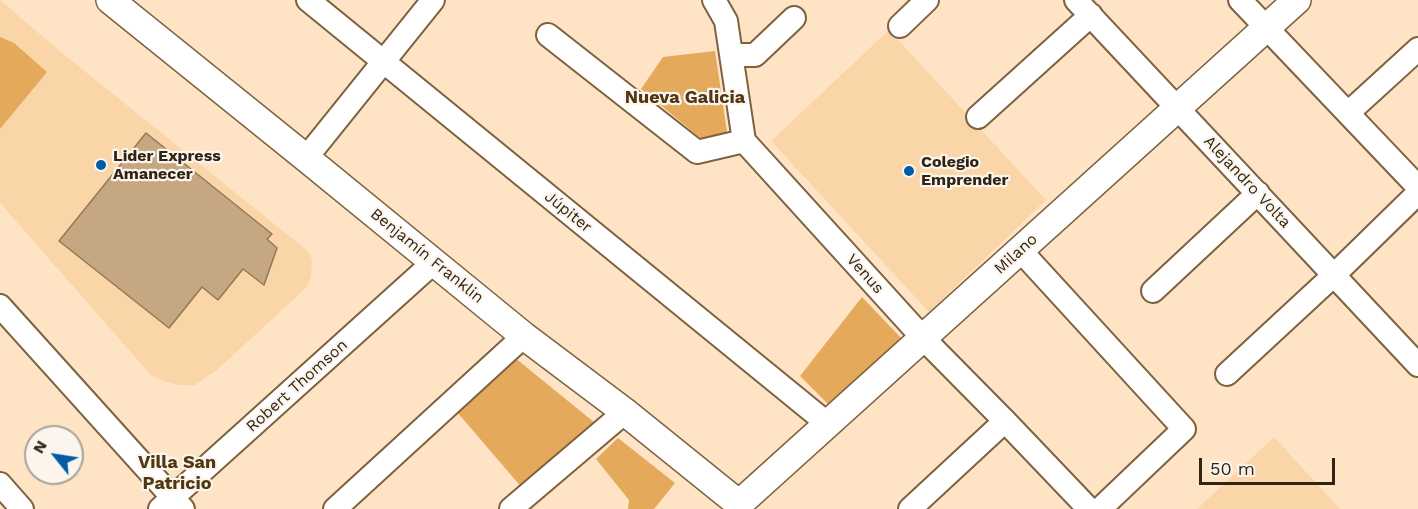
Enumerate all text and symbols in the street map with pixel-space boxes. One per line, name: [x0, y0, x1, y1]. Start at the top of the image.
district label: Nueva Galicia: [625, 87, 745, 109]
street label: Alejandro Volta: [1199, 132, 1295, 232]
place label: Lider Express Amanecer: [113, 146, 221, 184]
place label: Colegio Emprender: [921, 152, 1008, 190]
marker: Lider Express Amanecer: [94, 158, 108, 172]
marker: Colegio Emprender: [902, 164, 916, 178]
street label: Júpiter: [540, 187, 596, 237]
street label: Benjamín Franklin: [366, 204, 488, 308]
street label: Milano: [990, 230, 1042, 278]
street label: Venus: [842, 250, 888, 298]
street label: Robert Thomson: [242, 336, 352, 436]
north arrow: [24, 425, 84, 485]
text: N: [29, 437, 51, 457]
scale bar: [1202, 446, 1338, 484]
district label: Villa San Patricio: [138, 452, 216, 494]
text: 50 m: [1210, 458, 1255, 479]

